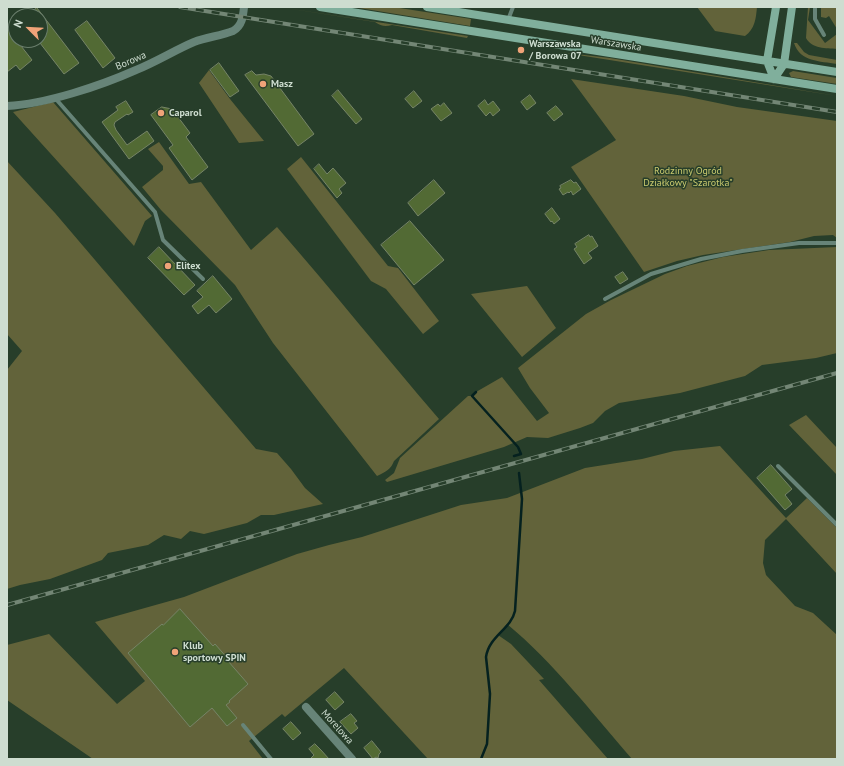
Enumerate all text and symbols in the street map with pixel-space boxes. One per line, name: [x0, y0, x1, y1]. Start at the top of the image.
north arrow: [8, 8, 48, 48]
text: N: [10, 17, 26, 30]
street label: Warszawska: [590, 34, 642, 54]
place label: Warszawska / Borowa 07: [529, 38, 582, 62]
marker: Warszawska / Borowa 07: [516, 45, 526, 55]
street label: Borowa: [114, 49, 148, 73]
place label: Masz: [271, 78, 293, 90]
marker: Masz: [258, 79, 268, 89]
place label: Caparol: [169, 107, 202, 119]
marker: Caparol: [156, 108, 166, 118]
park label: Rodzinny Ogród Działkowy "Szarotka": [643, 165, 733, 188]
place label: Elitex: [176, 260, 200, 272]
marker: Elitex: [163, 261, 173, 271]
place label: Klub sportowy SPIN: [183, 640, 246, 664]
marker: Klub sportowy SPIN: [170, 647, 180, 657]
street label: Morelowa: [318, 707, 356, 747]

